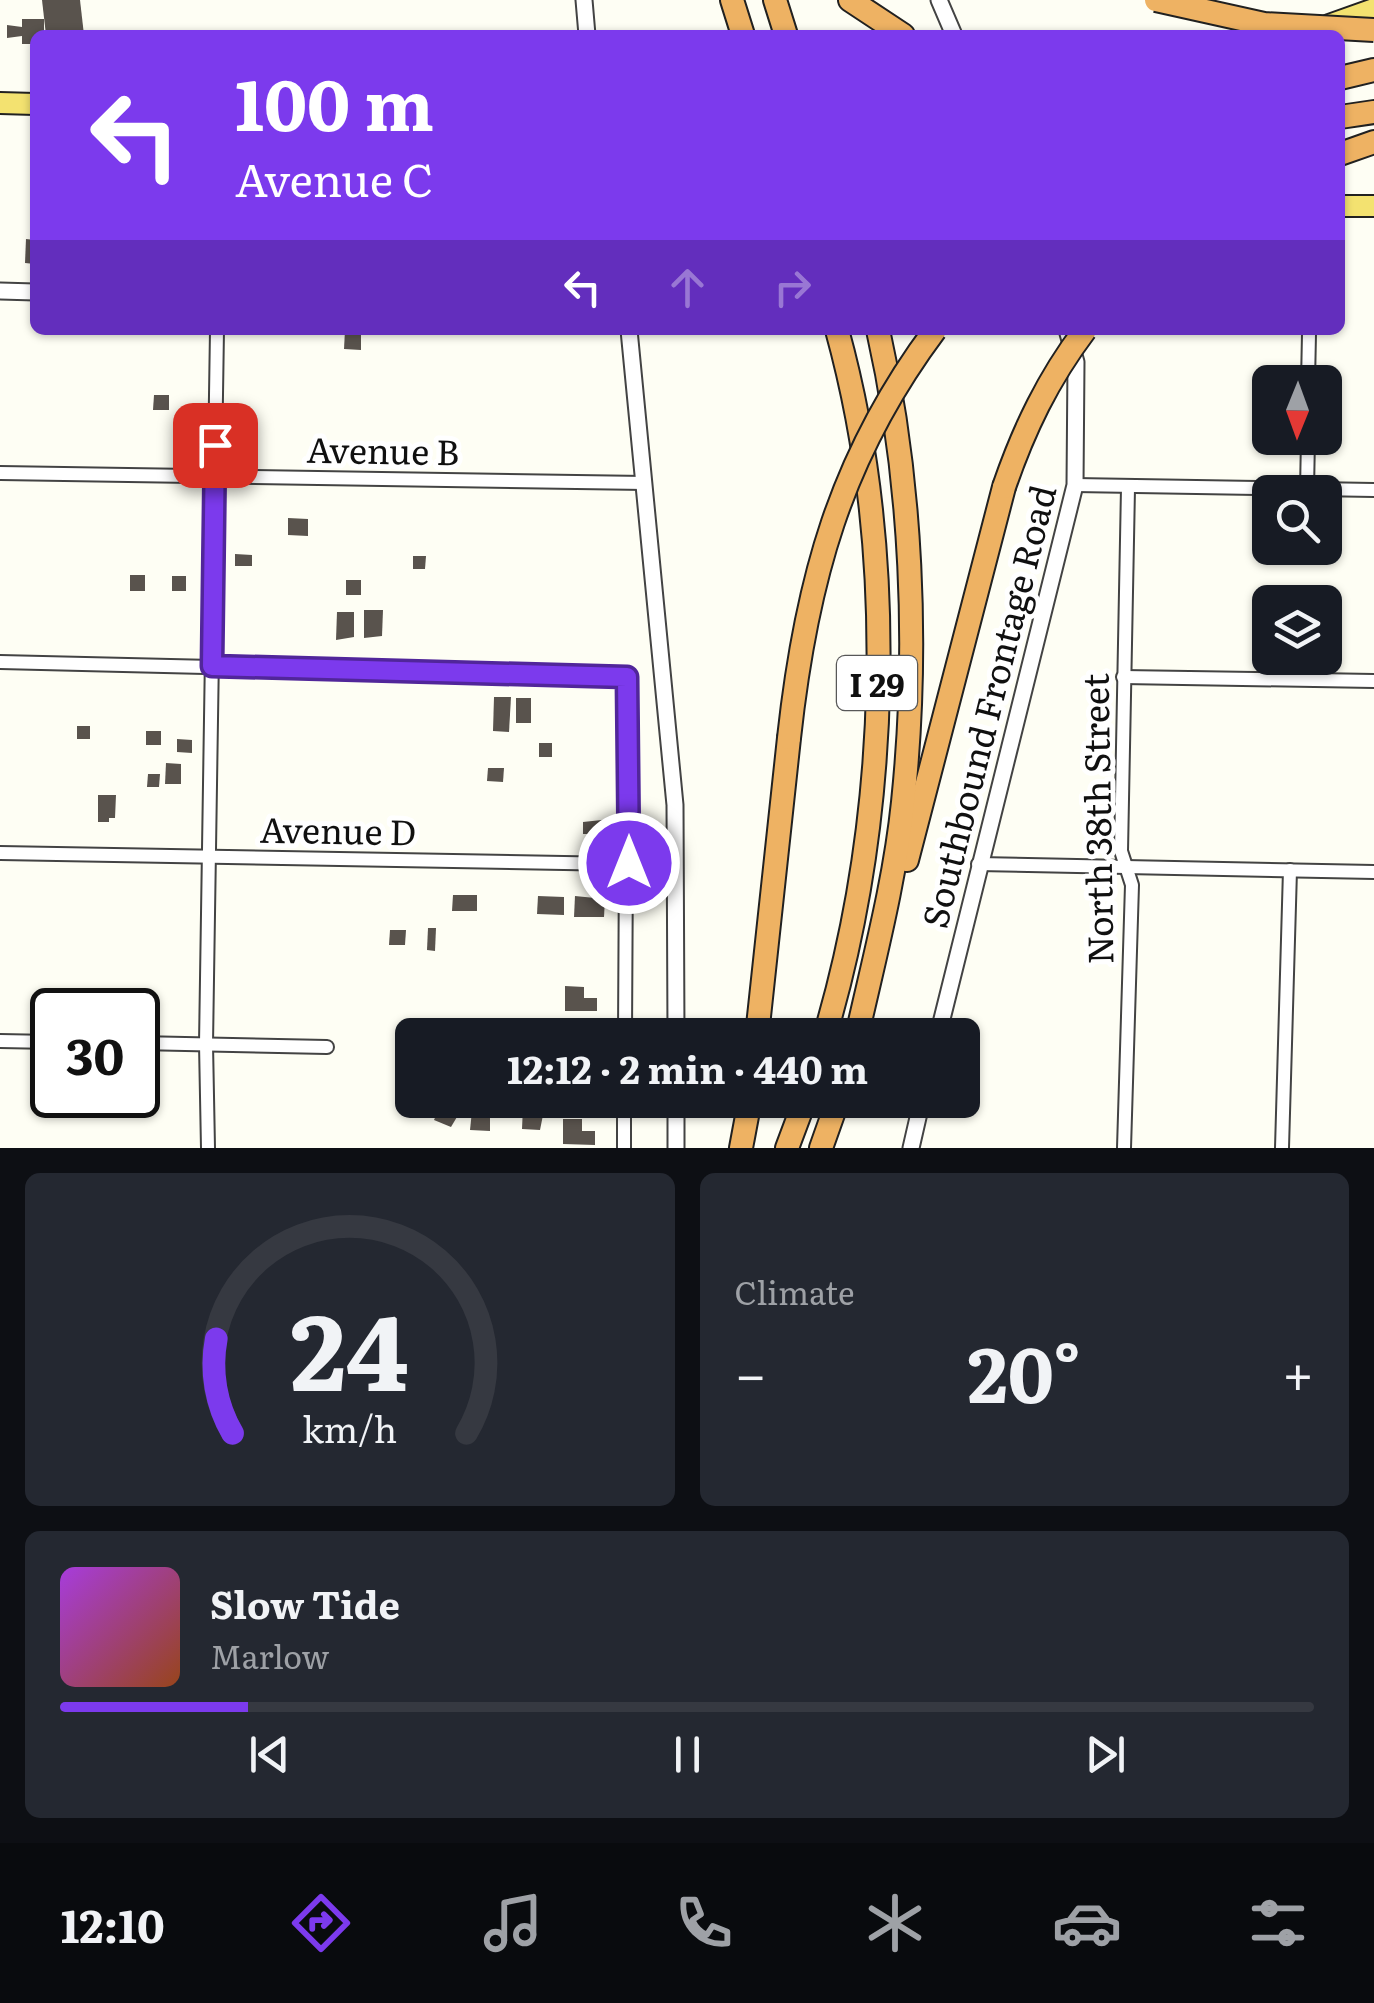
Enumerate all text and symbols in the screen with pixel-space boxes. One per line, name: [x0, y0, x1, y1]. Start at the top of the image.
text: 100 m: [235, 49, 434, 153]
icon: left: [70, 70, 200, 200]
text: Avenue C: [235, 144, 433, 211]
icon: left: [555, 260, 610, 315]
icon: ahead: [660, 260, 715, 315]
icon: right: [765, 260, 820, 315]
north arrow: [1252, 365, 1342, 455]
map controls: [1252, 365, 1342, 675]
pin: [173, 403, 258, 488]
icon: arrive: [188, 418, 243, 473]
street label: Avenue B: [306, 422, 460, 476]
button: search: [1252, 475, 1342, 565]
street label: Southbound Frontage Road: [907, 479, 1067, 933]
button: layers: [1252, 585, 1342, 675]
road number: I 29: [837, 656, 917, 710]
street label: North 38th Street: [1067, 673, 1125, 965]
street label: Avenue D: [259, 802, 417, 856]
position arrow: [577, 811, 681, 915]
speed limit sign: 30: [30, 988, 160, 1118]
text: 12:12 · 2 min · 440 m: [507, 1039, 868, 1096]
text: Climate: [735, 1267, 855, 1315]
text: 24: [290, 1269, 409, 1423]
text: 20°: [968, 1315, 1081, 1426]
text: −: [735, 1330, 767, 1412]
text: +: [1282, 1330, 1314, 1412]
text: km/h: [302, 1401, 397, 1454]
text: Slow Tide: [210, 1574, 400, 1631]
text: Marlow: [210, 1631, 329, 1679]
icon: previous: [242, 1727, 297, 1782]
icon: pause: [660, 1727, 715, 1782]
icon: next: [1078, 1727, 1133, 1782]
icon: directions: [286, 1888, 356, 1958]
icon: music: [478, 1888, 548, 1958]
icon: phone: [669, 1888, 739, 1958]
icon: climate: [860, 1888, 930, 1958]
icon: car: [1052, 1888, 1122, 1958]
icon: filters: [1243, 1888, 1313, 1958]
text: 12:10: [61, 1890, 165, 1957]

